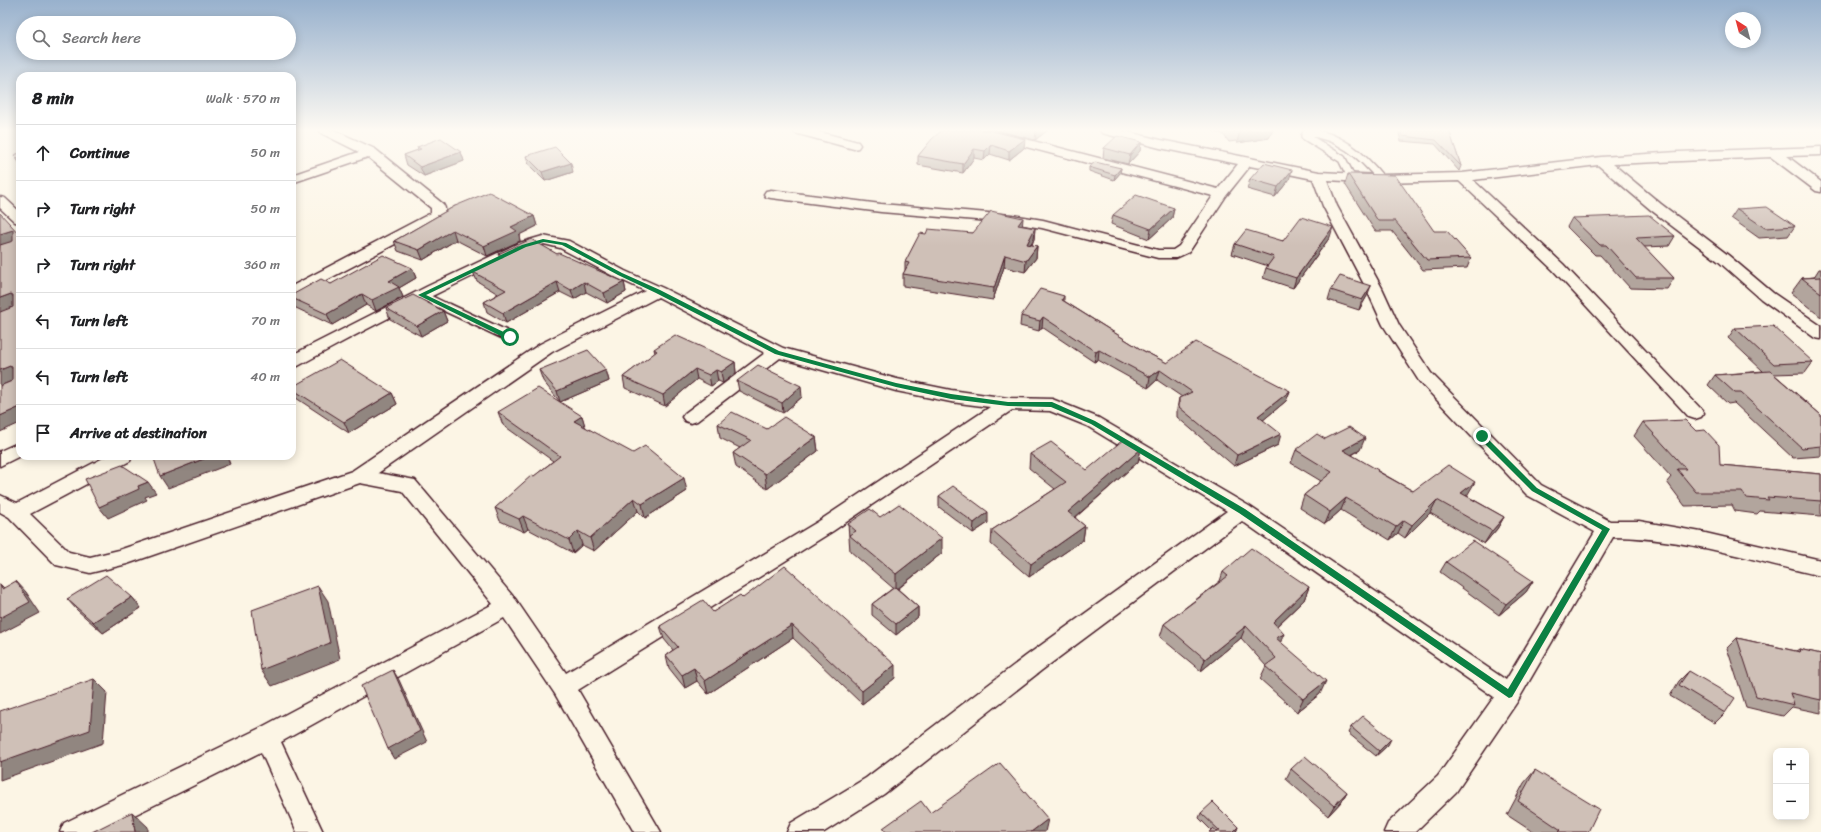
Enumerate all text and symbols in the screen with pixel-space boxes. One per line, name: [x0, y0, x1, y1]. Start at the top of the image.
north arrow: [1725, 12, 1761, 48]
search box: [16, 16, 296, 60]
text: Search here: [62, 25, 141, 51]
icon: search: [30, 27, 52, 49]
text: 8 min: [32, 83, 74, 113]
text: Walk · 570 m: [206, 87, 280, 110]
text: Continue: [70, 140, 130, 166]
text: 50 m: [250, 141, 280, 164]
icon: ahead: [32, 142, 54, 164]
text: Turn right: [70, 196, 135, 222]
text: 50 m: [250, 197, 280, 220]
icon: right: [32, 198, 54, 220]
text: Turn right: [70, 252, 135, 278]
text: 360 m: [244, 253, 280, 276]
icon: right: [32, 254, 54, 276]
text: Turn left: [70, 308, 128, 334]
text: 70 m: [251, 309, 280, 332]
icon: left: [32, 310, 54, 332]
route start: [501, 328, 519, 346]
text: Turn left: [70, 364, 128, 390]
text: 40 m: [250, 365, 280, 388]
icon: left: [32, 366, 54, 388]
text: Arrive at destination: [70, 420, 207, 446]
icon: arrive: [32, 422, 54, 444]
route end: [1473, 427, 1491, 445]
map controls: [1773, 748, 1809, 820]
button: +: [1773, 748, 1809, 784]
button: −: [1773, 784, 1809, 820]

